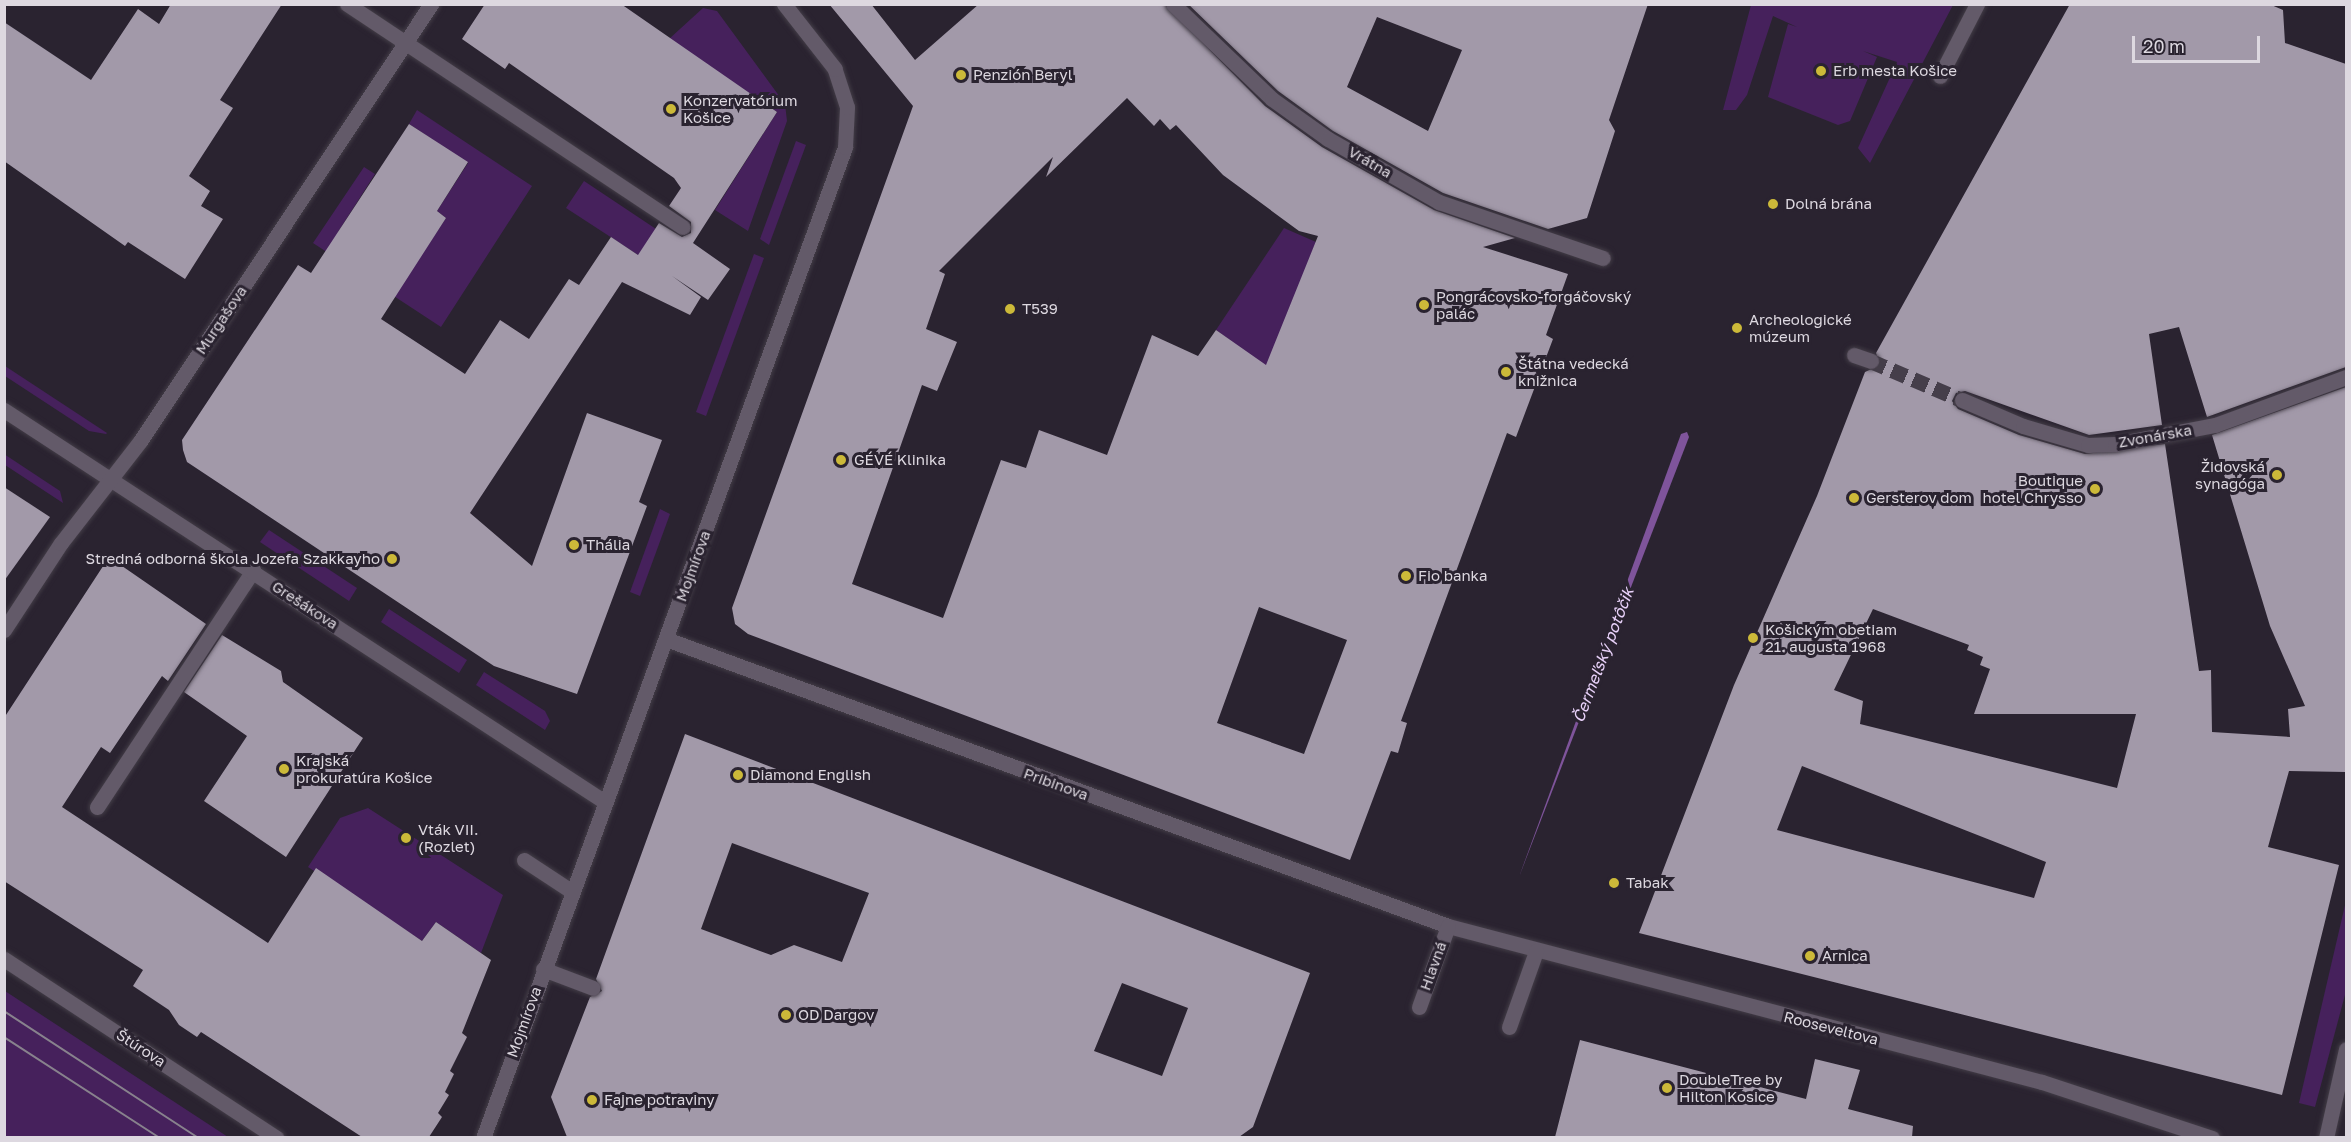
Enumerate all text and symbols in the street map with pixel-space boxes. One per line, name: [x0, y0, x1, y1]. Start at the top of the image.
scale bar: [2135, 24, 2262, 62]
text: 20 m: [2143, 35, 2185, 57]
place label: Erb mesta Košice: [1833, 62, 1957, 80]
marker: Erb mesta Košice: [1814, 64, 1828, 78]
place label: Penzión Beryl: [973, 66, 1072, 84]
marker: Penzión Beryl: [954, 68, 968, 82]
place label: Konzervatórium Košice: [683, 91, 797, 126]
marker: Konzervatórium Košice: [664, 102, 678, 116]
street label: Vrátna: [1345, 142, 1395, 182]
place label: Dolná brána: [1785, 195, 1872, 213]
marker: Dolná brána: [1766, 197, 1780, 211]
street label: Murgašova: [192, 282, 250, 358]
place label: Pongrácovsko-forgáčovský palác: [1436, 287, 1631, 322]
marker: Pongrácovsko-forgáčovský palác: [1417, 298, 1431, 312]
place label: T539: [1022, 300, 1058, 318]
marker: T539: [1003, 302, 1017, 316]
place label: Archeologické múzeum: [1749, 310, 1852, 345]
marker: Archeologické múzeum: [1730, 321, 1744, 335]
place label: Štátna vedecká knižnica: [1518, 354, 1629, 389]
marker: Štátna vedecká knižnica: [1499, 365, 1513, 379]
street label: Zvonárska: [2117, 421, 2193, 451]
marker: GÉVÉ Klinika: [832, 451, 850, 469]
place label: GÉVÉ Klinika: [854, 451, 946, 469]
place label: Židovská synagóga: [2195, 457, 2265, 492]
marker: Židovská synagóga: [2270, 468, 2284, 482]
place label: Boutique hotel Chrysso: [1983, 471, 2083, 506]
marker: Boutique hotel Chrysso: [2088, 482, 2102, 496]
place label: Gersterov dom: [1866, 489, 1972, 507]
marker: Gersterov dom: [1847, 491, 1861, 505]
street label: Mojmírova: [672, 528, 714, 604]
place label: Thália: [586, 536, 630, 554]
marker: Thália: [567, 538, 581, 552]
place label: Stredná odborná škola Jozefa Szakkayho: [86, 550, 380, 568]
marker: Stredná odborná škola Jozefa Szakkayho: [385, 552, 399, 566]
place label: Fio banka: [1418, 567, 1487, 585]
marker: Fio banka: [1399, 569, 1413, 583]
street label: Grešákova: [269, 577, 341, 633]
water label: Čermeľský potôčik: [1568, 585, 1638, 725]
place label: Košickým obetiam 21. augusta 1968: [1765, 620, 1897, 655]
marker: Košickým obetiam 21. augusta 1968: [1746, 631, 1760, 645]
place label: Krajská prokuratúra Košice: [296, 751, 432, 786]
marker: Krajská prokuratúra Košice: [277, 762, 291, 776]
street label: Pribinova: [1021, 764, 1091, 804]
place label: Diamond English: [750, 766, 871, 784]
marker: Diamond English: [731, 768, 745, 782]
place label: Vták VII. (Rozlet): [418, 820, 479, 855]
marker: Vták VII. (Rozlet): [399, 831, 413, 845]
place label: Tabak: [1626, 874, 1669, 892]
marker: Tabak: [1607, 876, 1621, 890]
street label: Hlavná: [1416, 939, 1450, 993]
place label: Arnica: [1822, 947, 1868, 965]
marker: Arnica: [1803, 949, 1817, 963]
street label: Mojmírova: [503, 984, 545, 1060]
place label: OD Dargov: [798, 1006, 874, 1024]
marker: OD Dargov: [779, 1008, 793, 1022]
street label: Rooseveltova: [1782, 1008, 1880, 1048]
street label: Štúrova: [113, 1025, 169, 1071]
place label: DoubleTree by Hilton Kosice: [1679, 1070, 1782, 1105]
marker: DoubleTree by Hilton Kosice: [1660, 1081, 1674, 1095]
place label: Fajne potraviny: [604, 1091, 715, 1109]
marker: Fajne potraviny: [585, 1093, 599, 1107]

